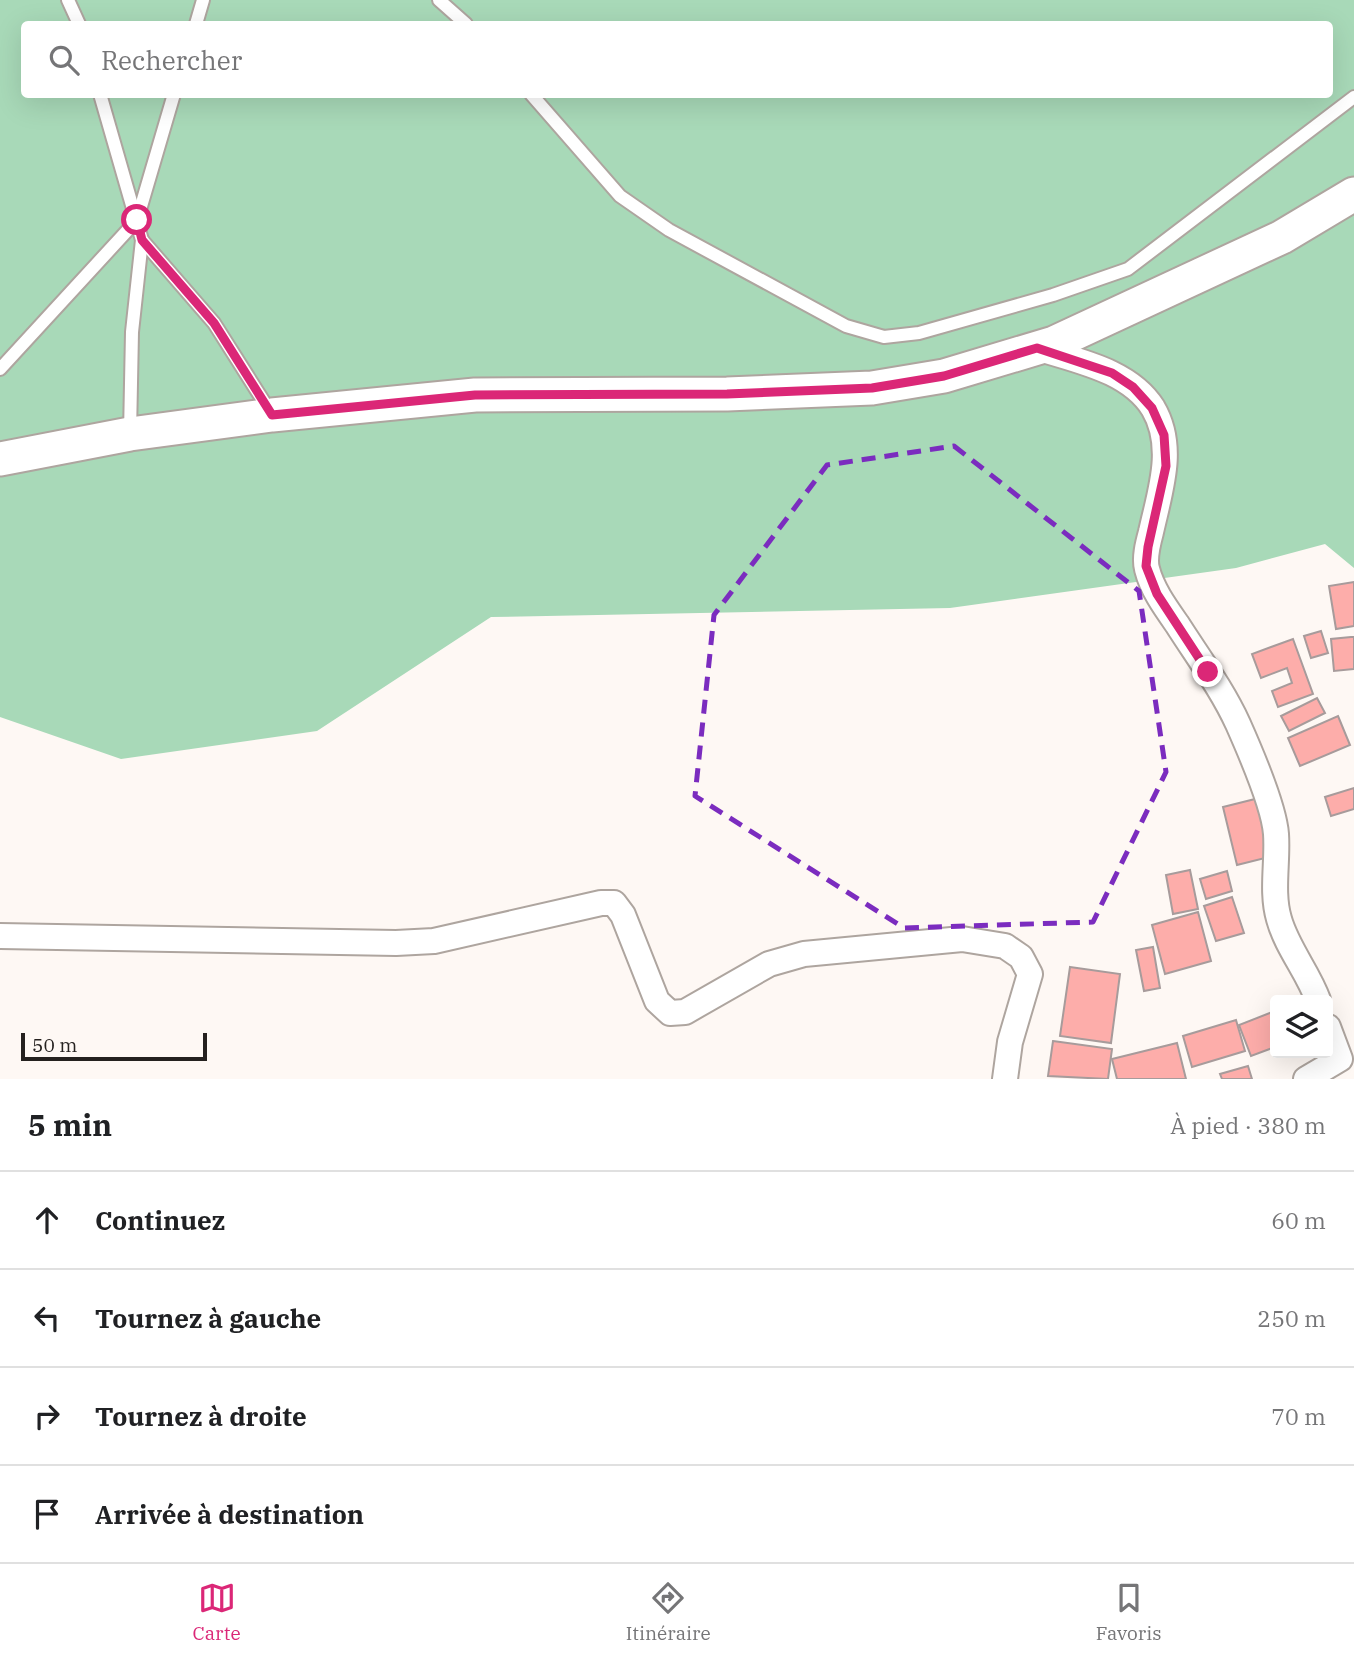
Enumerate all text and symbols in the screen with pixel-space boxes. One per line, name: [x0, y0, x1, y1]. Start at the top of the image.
search box: [21, 21, 1333, 98]
icon: search: [45, 41, 83, 79]
text: Rechercher: [101, 43, 242, 77]
route start: [121, 204, 152, 235]
route end: [1192, 656, 1223, 687]
map controls: [1270, 995, 1333, 1058]
button: layers: [1270, 995, 1333, 1058]
scale bar: [21, 1030, 206, 1062]
text: 50 m: [32, 1033, 77, 1057]
text: 5 min: [28, 1105, 112, 1144]
text: À pied · 380 m: [1170, 1110, 1326, 1140]
icon: ahead: [28, 1201, 66, 1239]
text: Continuez: [95, 1203, 225, 1237]
text: 60 m: [1271, 1205, 1326, 1235]
icon: left: [28, 1299, 66, 1337]
text: Tournez à gauche: [95, 1301, 321, 1335]
text: 250 m: [1257, 1303, 1326, 1333]
icon: right: [28, 1397, 66, 1435]
text: Tournez à droite: [95, 1399, 307, 1433]
text: 70 m: [1271, 1401, 1326, 1431]
icon: arrive: [28, 1495, 66, 1533]
text: Arrivée à destination: [95, 1497, 364, 1531]
tab: Carte: [193, 1579, 241, 1645]
tab: Itinéraire: [626, 1579, 711, 1645]
tab: Favoris: [1096, 1579, 1161, 1645]

